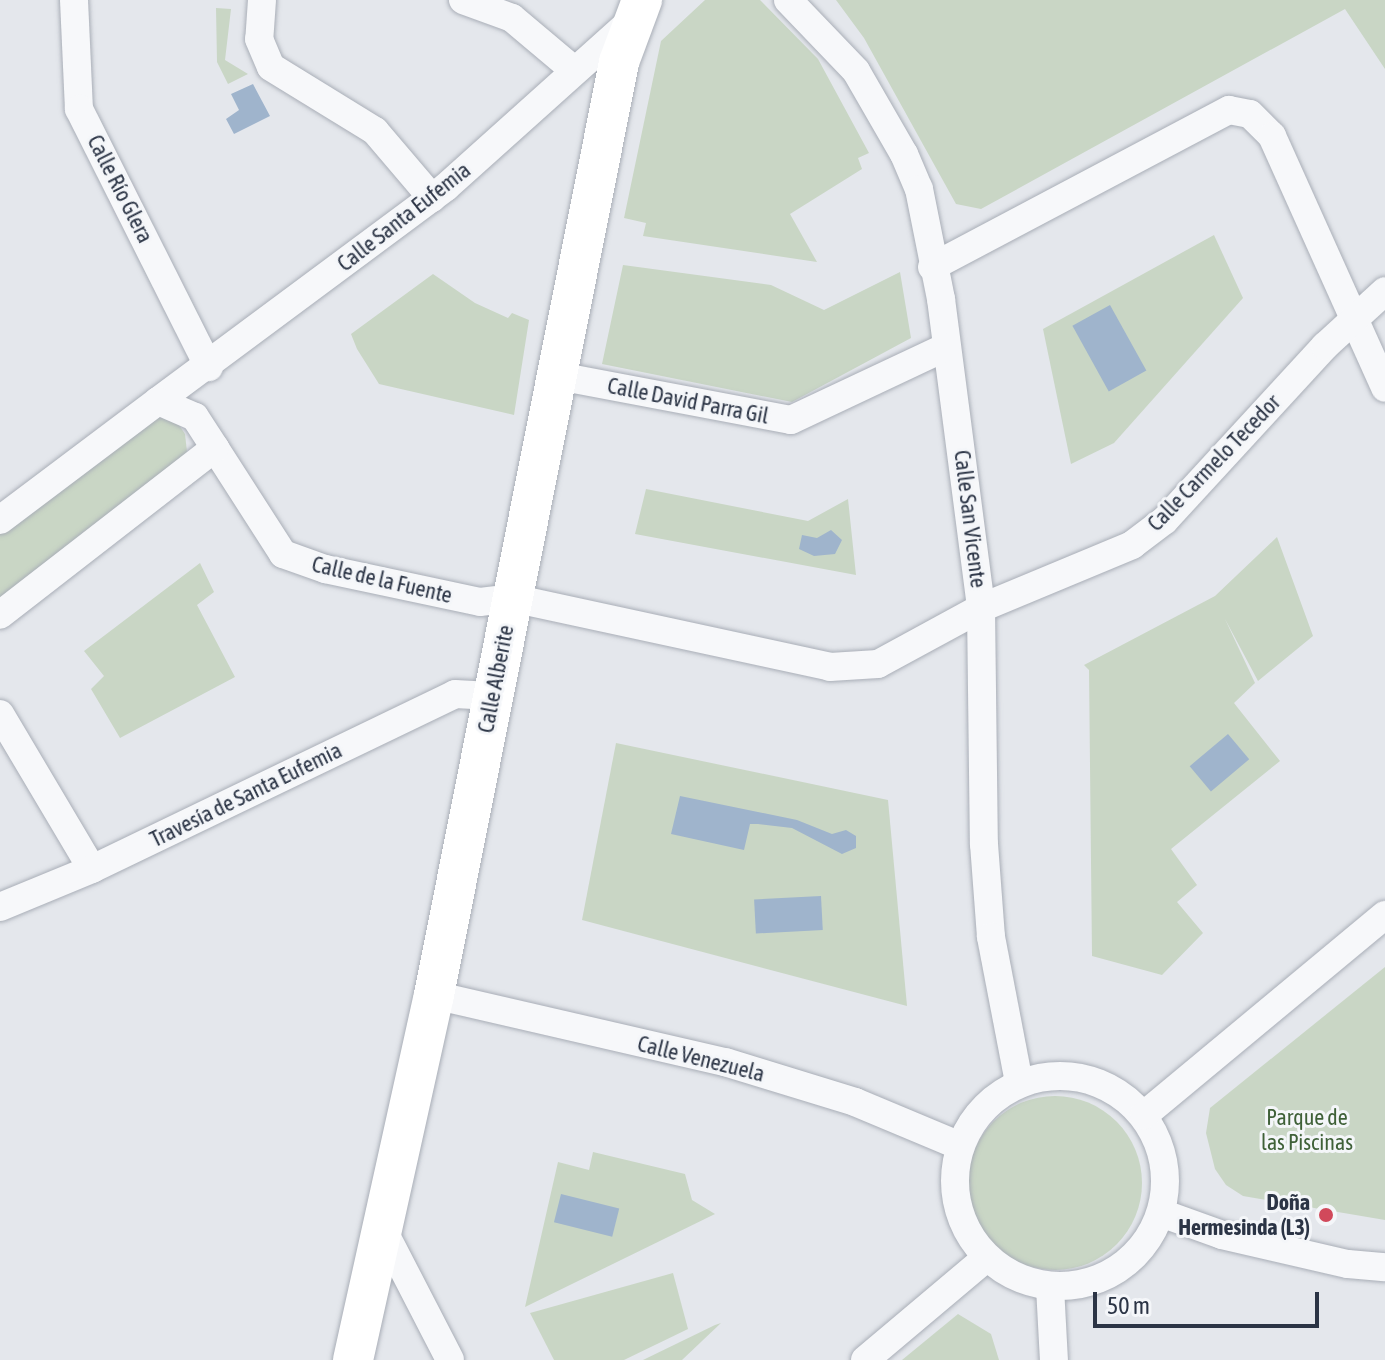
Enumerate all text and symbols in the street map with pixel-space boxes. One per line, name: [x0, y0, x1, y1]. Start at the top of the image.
street label: Calle Río Glera: [82, 131, 158, 247]
street label: Calle Santa Eufemia: [332, 157, 476, 277]
street label: Calle David Parra Gil: [605, 372, 771, 430]
street label: Calle Carmelo Tecedor: [1142, 389, 1286, 537]
street label: Calle San Vicente: [948, 449, 992, 589]
street label: Calle de la Fuente: [309, 551, 455, 609]
street label: Calle Alberite: [473, 623, 519, 735]
street label: Travesía de Santa Eufemia: [146, 737, 346, 853]
street label: Calle Venezuela: [635, 1030, 767, 1088]
park label: Parque de las Piscinas: [1261, 1104, 1353, 1156]
place label: Doña Hermesinda (L3): [1178, 1189, 1310, 1240]
marker: Doña Hermesinda (L3): [1317, 1206, 1335, 1224]
scale bar: [1097, 1276, 1323, 1326]
text: 50 m: [1107, 1292, 1150, 1319]

